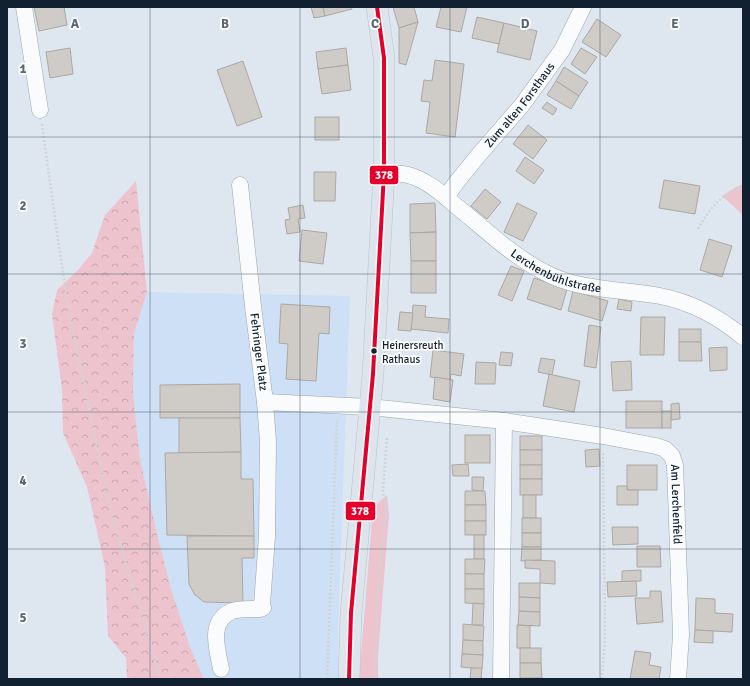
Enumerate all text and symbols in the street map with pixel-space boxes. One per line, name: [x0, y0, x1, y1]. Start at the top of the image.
text: A: [71, 16, 80, 32]
text: B: [221, 16, 229, 32]
text: C: [371, 16, 379, 32]
text: D: [521, 16, 530, 32]
text: E: [671, 16, 679, 32]
street label: Zum alten Forsthaus: [482, 60, 558, 151]
text: 1: [19, 61, 27, 77]
line badge: 378: [369, 165, 399, 185]
text: 378: [375, 169, 393, 182]
text: 2: [19, 198, 27, 214]
street label: Lerchenbühlstraße: [507, 246, 602, 296]
street label: Fehringer Platz: [246, 312, 271, 392]
text: 3: [19, 336, 27, 352]
place label: Heinersreuth Rathaus: [382, 339, 443, 366]
marker: Heinersreuth Rathaus: [369, 346, 379, 356]
street label: Am Lerchenfeld: [667, 464, 685, 545]
text: 4: [19, 473, 27, 489]
line badge: 378: [345, 501, 376, 521]
text: 378: [351, 505, 369, 518]
text: 5: [19, 610, 27, 626]

